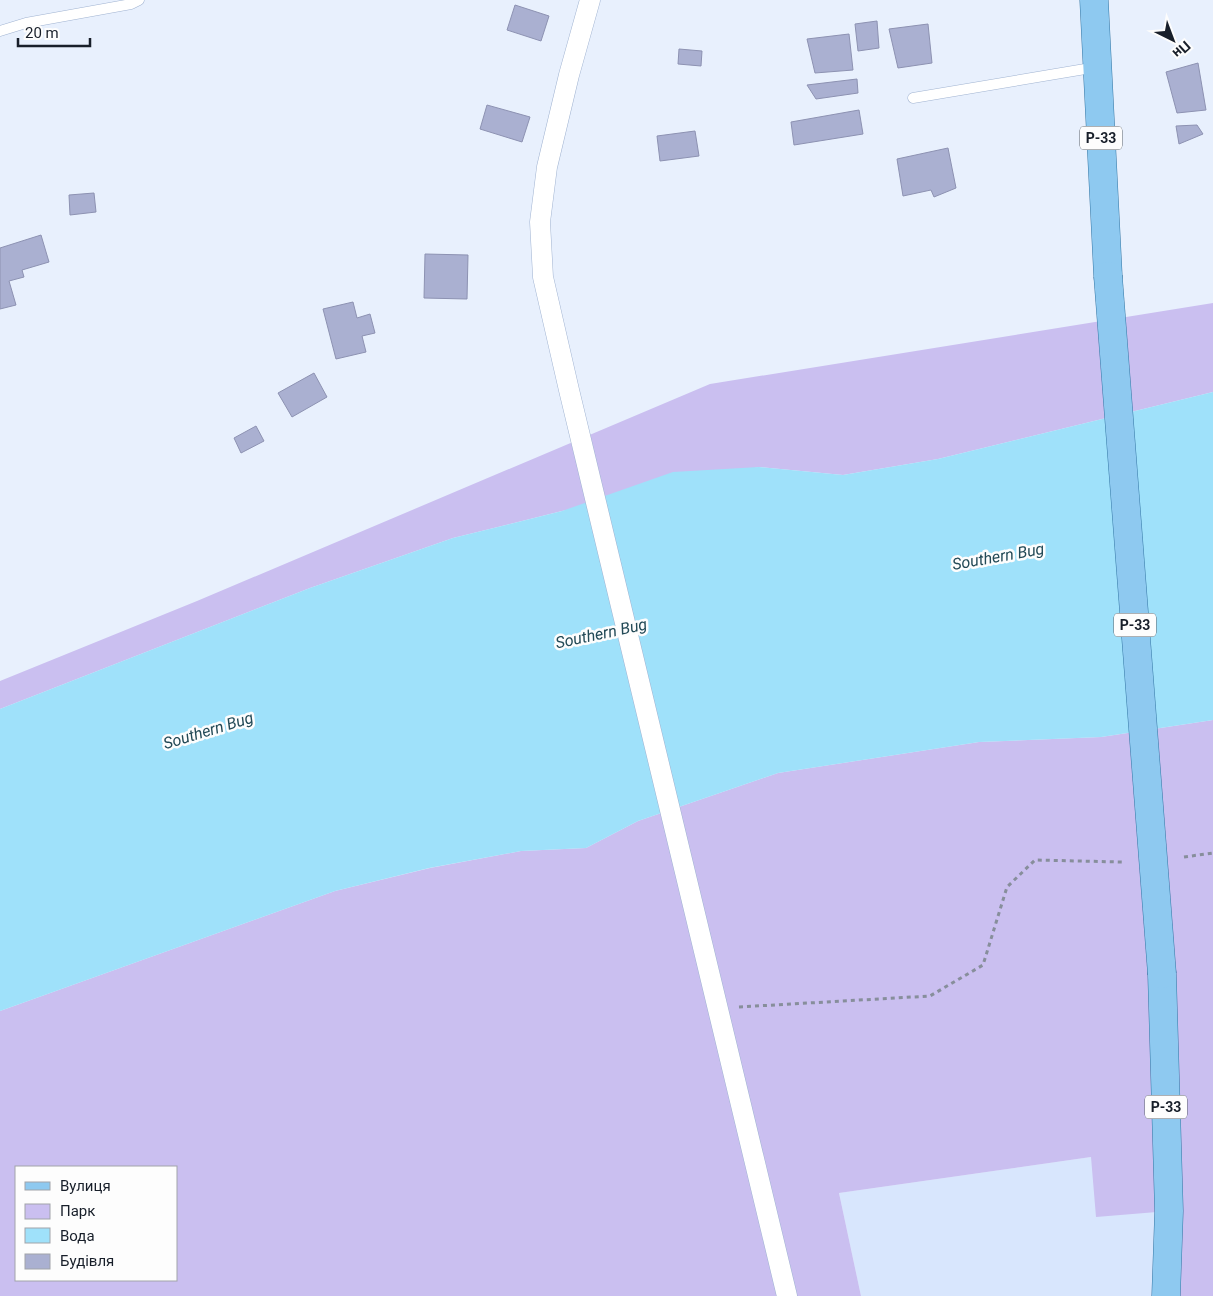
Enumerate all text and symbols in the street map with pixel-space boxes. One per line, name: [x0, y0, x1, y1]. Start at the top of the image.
scale bar: [18, 15, 90, 47]
north arrow: [1148, 15, 1198, 65]
text: 20 m: [25, 24, 59, 42]
text: Пн: [1170, 38, 1194, 62]
road number: Р-33: [1080, 126, 1122, 150]
water label: Southern Bug: [951, 539, 1046, 574]
water label: Southern Bug: [554, 614, 649, 652]
road number: Р-33: [1114, 614, 1156, 636]
water label: Southern Bug: [161, 708, 256, 753]
road number: Р-33: [1145, 1096, 1187, 1118]
legend: [15, 1166, 178, 1281]
text: Вулиця: [60, 1177, 111, 1195]
text: Парк: [60, 1202, 95, 1220]
text: Вода: [60, 1227, 95, 1245]
text: Будівля: [60, 1252, 114, 1270]

